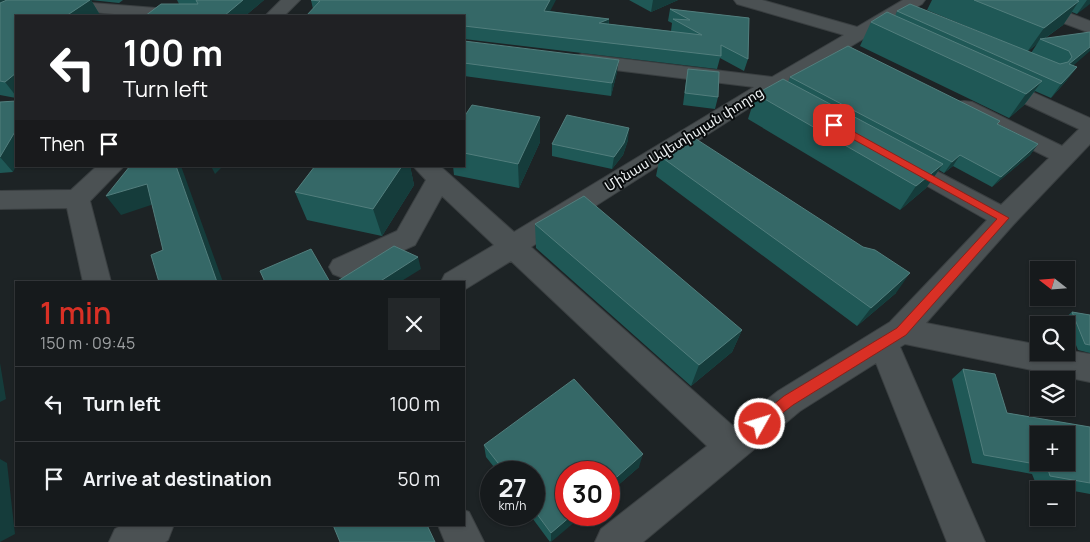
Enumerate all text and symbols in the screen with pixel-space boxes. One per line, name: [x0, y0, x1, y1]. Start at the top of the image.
text: 100 m: [123, 29, 223, 77]
icon: left: [40, 35, 105, 100]
text: Turn left: [123, 74, 208, 104]
street label: Մինաս Ավետիսյան փողոց: [601, 82, 767, 195]
pin: [813, 104, 855, 146]
icon: arrive: [820, 111, 848, 139]
icon: arrive: [95, 130, 123, 158]
text: Then: [40, 131, 85, 157]
north arrow: [1030, 261, 1075, 306]
map controls: [1030, 261, 1075, 526]
text: 1 min: [40, 292, 112, 333]
button: close: [388, 298, 440, 350]
button: search: [1030, 316, 1075, 361]
text: 150 m · 09:45: [40, 332, 135, 354]
button: layers: [1030, 371, 1075, 416]
icon: left: [40, 390, 68, 418]
text: Turn left: [83, 391, 161, 417]
text: 100 m: [389, 391, 440, 417]
position arrow: [733, 397, 785, 449]
button: +: [1030, 426, 1075, 471]
speed limit sign: 30: [555, 461, 620, 526]
icon: arrive: [40, 465, 68, 493]
text: Arrive at destination: [83, 466, 272, 492]
text: 50 m: [398, 466, 440, 492]
text: 27: [498, 470, 527, 505]
button: −: [1030, 481, 1075, 526]
text: km/h: [499, 497, 526, 514]

